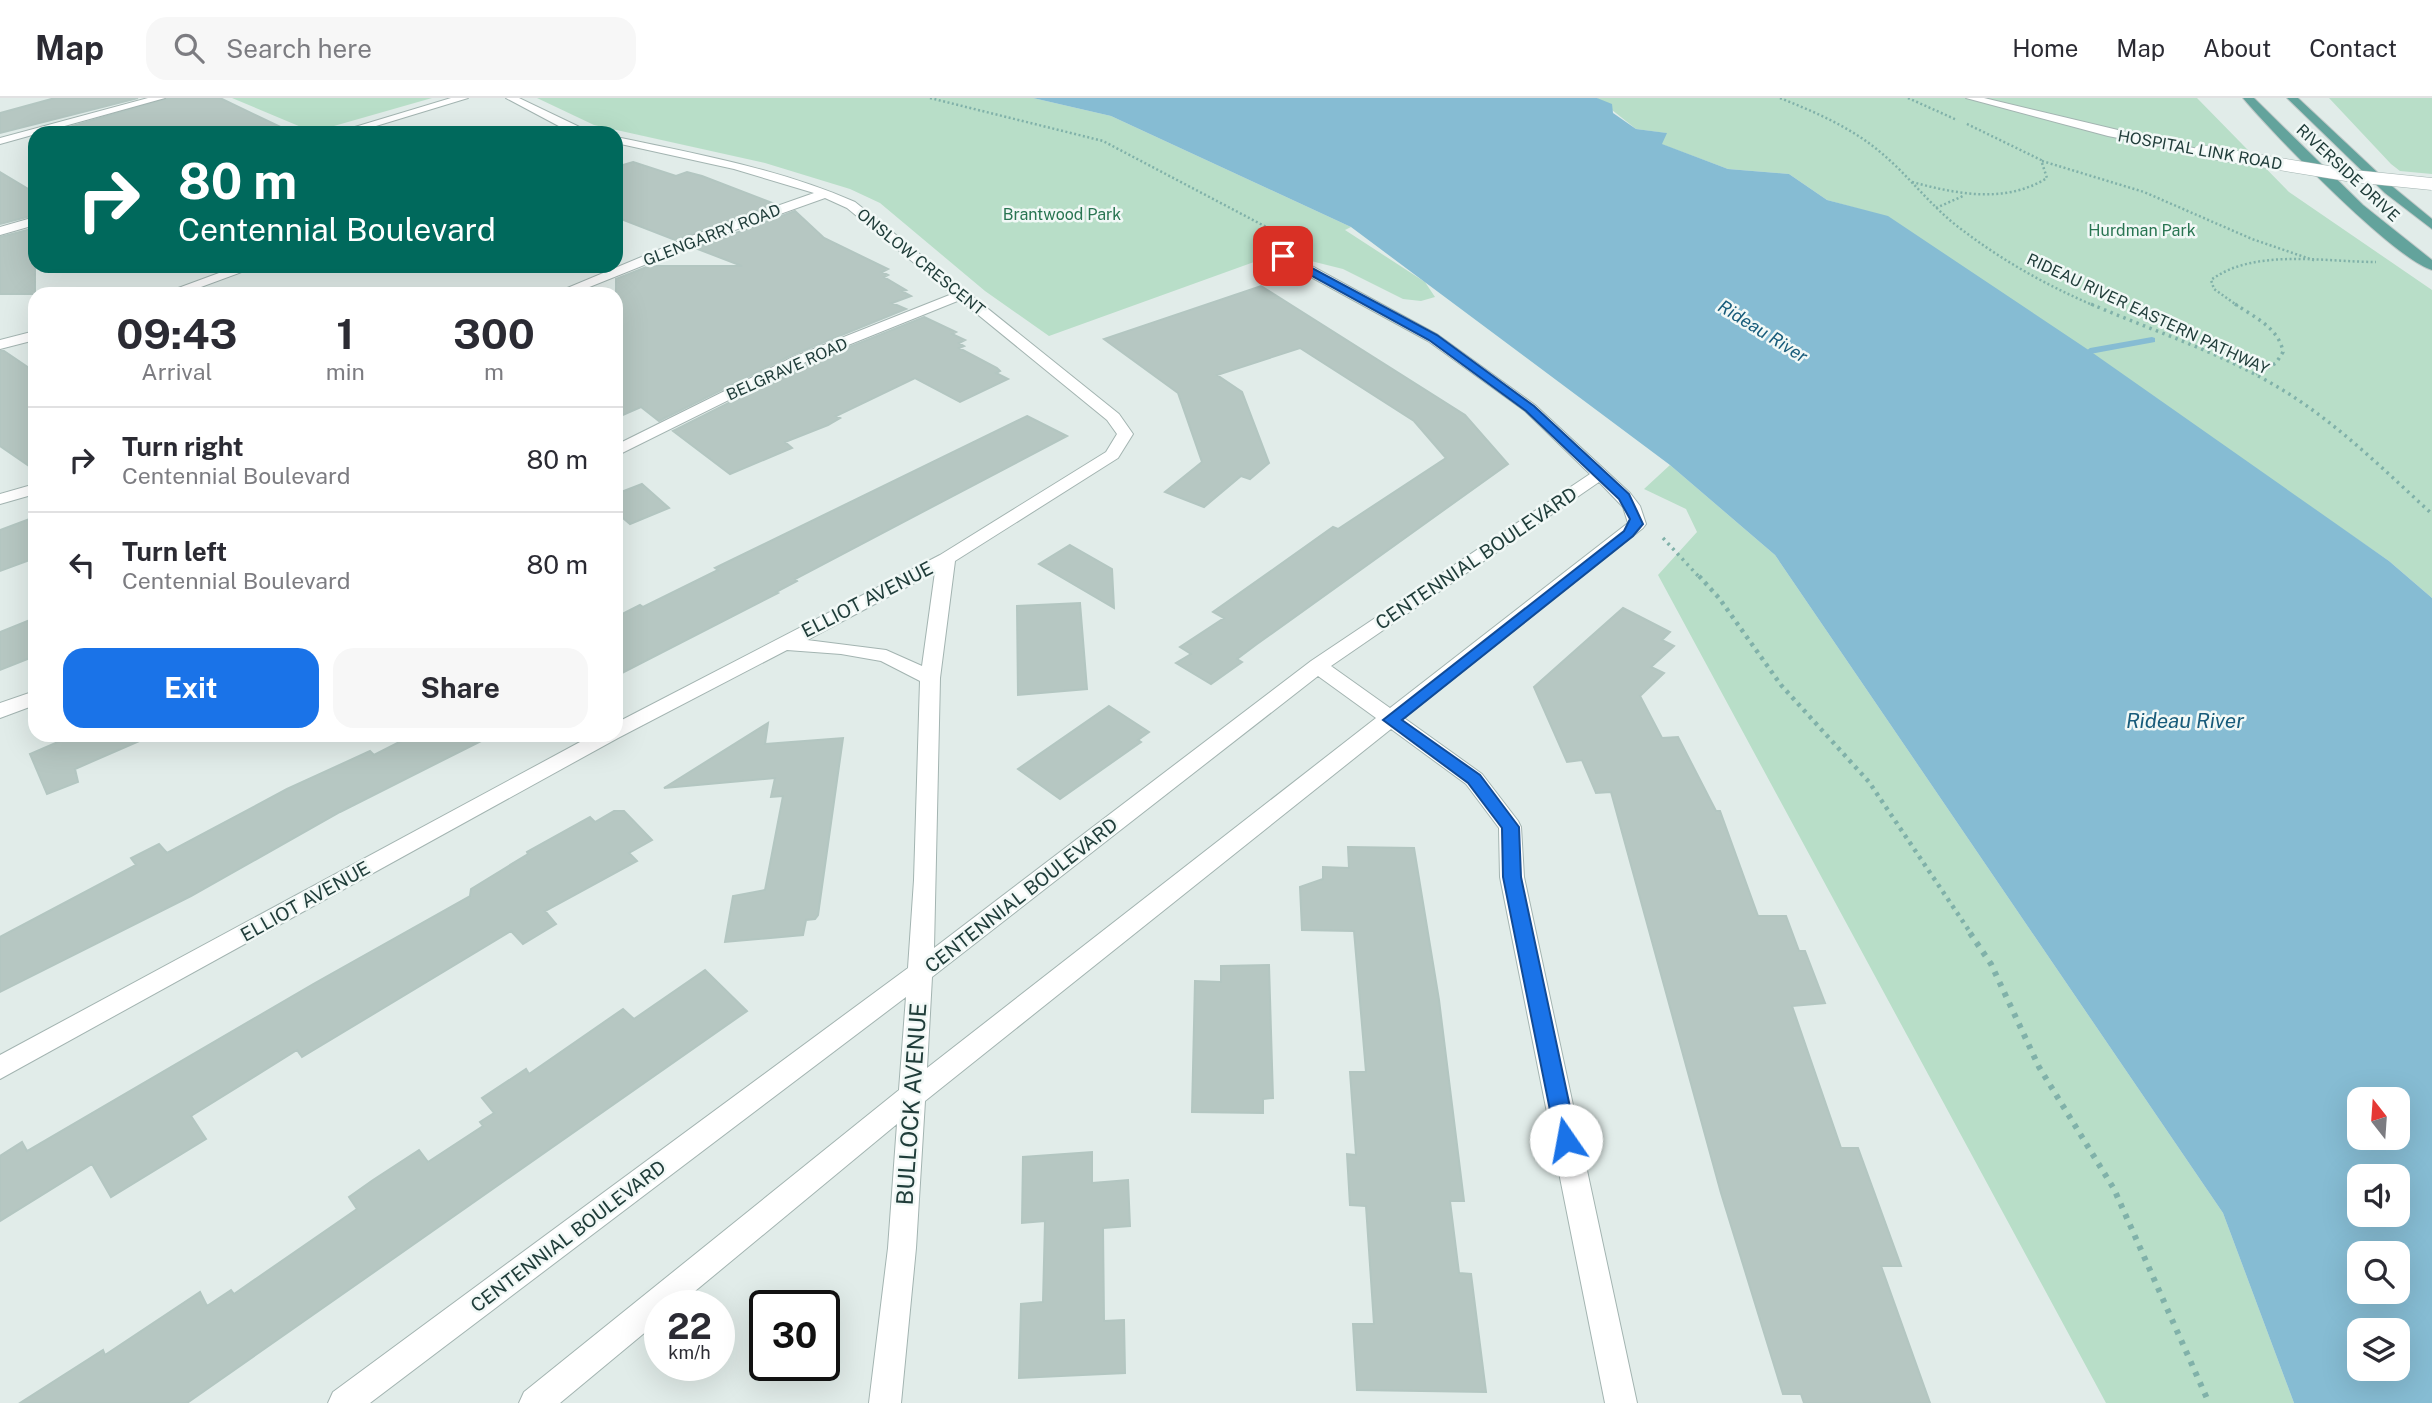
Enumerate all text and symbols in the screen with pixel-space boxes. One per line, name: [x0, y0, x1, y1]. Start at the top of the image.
search box: [146, 17, 636, 80]
text: Map: [35, 29, 104, 67]
icon: search: [170, 29, 208, 67]
text: Search here: [226, 33, 372, 64]
text: Home: [2012, 34, 2078, 62]
text: Map: [2116, 34, 2165, 62]
text: About: [2203, 34, 2271, 62]
text: Contact: [2309, 34, 2397, 62]
street label: RIVERSIDE DRIVE: [2293, 120, 2403, 226]
street label: HOSPITAL LINK ROAD: [2116, 126, 2284, 174]
text: 80 m: [178, 152, 297, 210]
icon: right: [63, 154, 154, 245]
street label: GLENGARRY ROAD: [641, 200, 783, 270]
street label: ONSLOW CRESCENT: [853, 205, 989, 320]
park label: Brantwood Park: [1003, 205, 1121, 224]
text: Centennial Boulevard: [178, 211, 496, 248]
park label: Hurdman Park: [2088, 221, 2196, 240]
pin: [1253, 226, 1313, 286]
icon: arrive: [1264, 237, 1302, 275]
street label: RIDEAU RIVER EASTERN PATHWAY: [2024, 249, 2272, 379]
water label: Rideau River: [1714, 295, 1812, 367]
text: 09:43: [116, 309, 238, 358]
text: 1: [336, 309, 354, 358]
text: 300: [453, 309, 535, 358]
street label: BELGRAVE ROAD: [723, 334, 851, 404]
text: Arrival: [141, 358, 212, 385]
text: min: [326, 358, 365, 385]
text: m: [484, 358, 504, 385]
text: Turn right: [122, 431, 244, 462]
icon: right: [63, 441, 101, 479]
text: 80 m: [527, 444, 588, 475]
text: Centennial Boulevard: [122, 462, 351, 489]
street label: CENTENNIAL BOULEVARD: [1371, 482, 1581, 634]
text: Turn left: [122, 536, 227, 567]
icon: left: [63, 546, 101, 584]
text: 80 m: [527, 549, 588, 580]
street label: ELLIOT AVENUE: [798, 556, 936, 642]
text: Centennial Boulevard: [122, 567, 351, 594]
button: Exit: [63, 648, 319, 728]
button: Share: [333, 648, 588, 728]
water label: Rideau River: [2126, 708, 2245, 733]
street label: CENTENNIAL BOULEVARD: [920, 813, 1122, 977]
street label: ELLIOT AVENUE: [236, 856, 374, 946]
street label: BULLOCK AVENUE: [890, 1002, 932, 1206]
north arrow: [2347, 1087, 2410, 1150]
map controls: [2347, 1087, 2410, 1381]
position arrow: [1529, 1103, 1603, 1177]
street label: CENTENNIAL BOULEVARD: [466, 1156, 670, 1316]
button: sound: [2347, 1164, 2410, 1227]
button: search: [2347, 1241, 2410, 1304]
speed limit sign: 30: [749, 1290, 840, 1381]
text: 22: [667, 1306, 712, 1347]
button: layers: [2347, 1318, 2410, 1381]
text: km/h: [668, 1342, 711, 1363]

